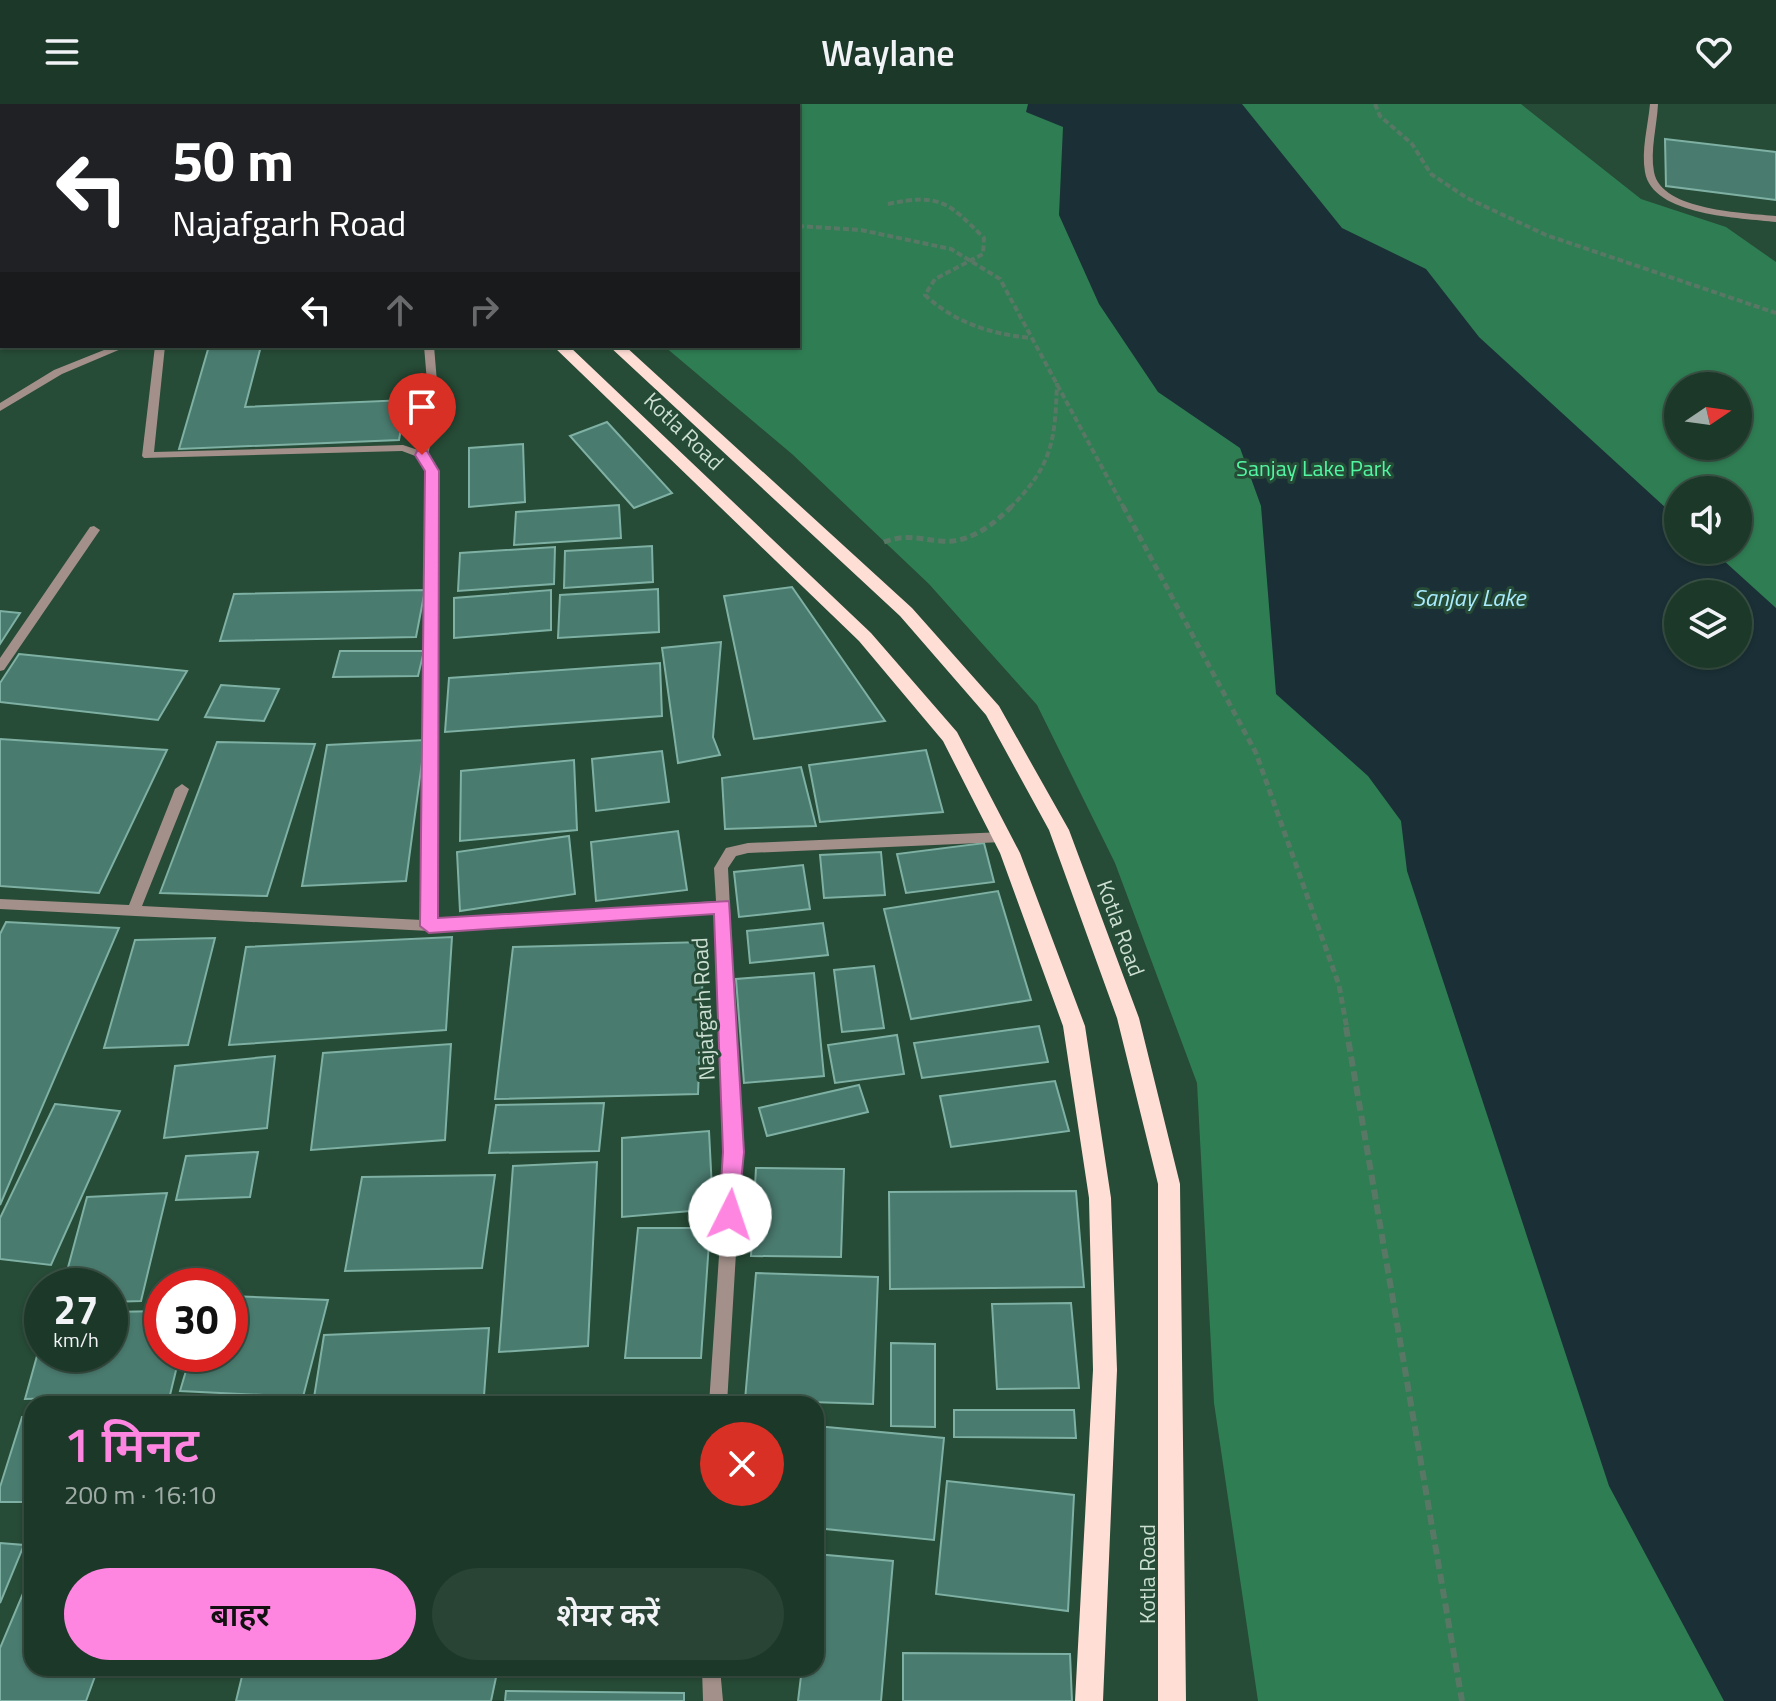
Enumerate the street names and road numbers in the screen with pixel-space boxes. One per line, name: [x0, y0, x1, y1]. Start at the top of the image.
street label: Kotla Road: [636, 384, 732, 478]
street label: Kotla Road: [1088, 875, 1154, 981]
street label: Najafgarh Road: [682, 937, 724, 1081]
street label: Kotla Road: [1130, 1524, 1164, 1624]

